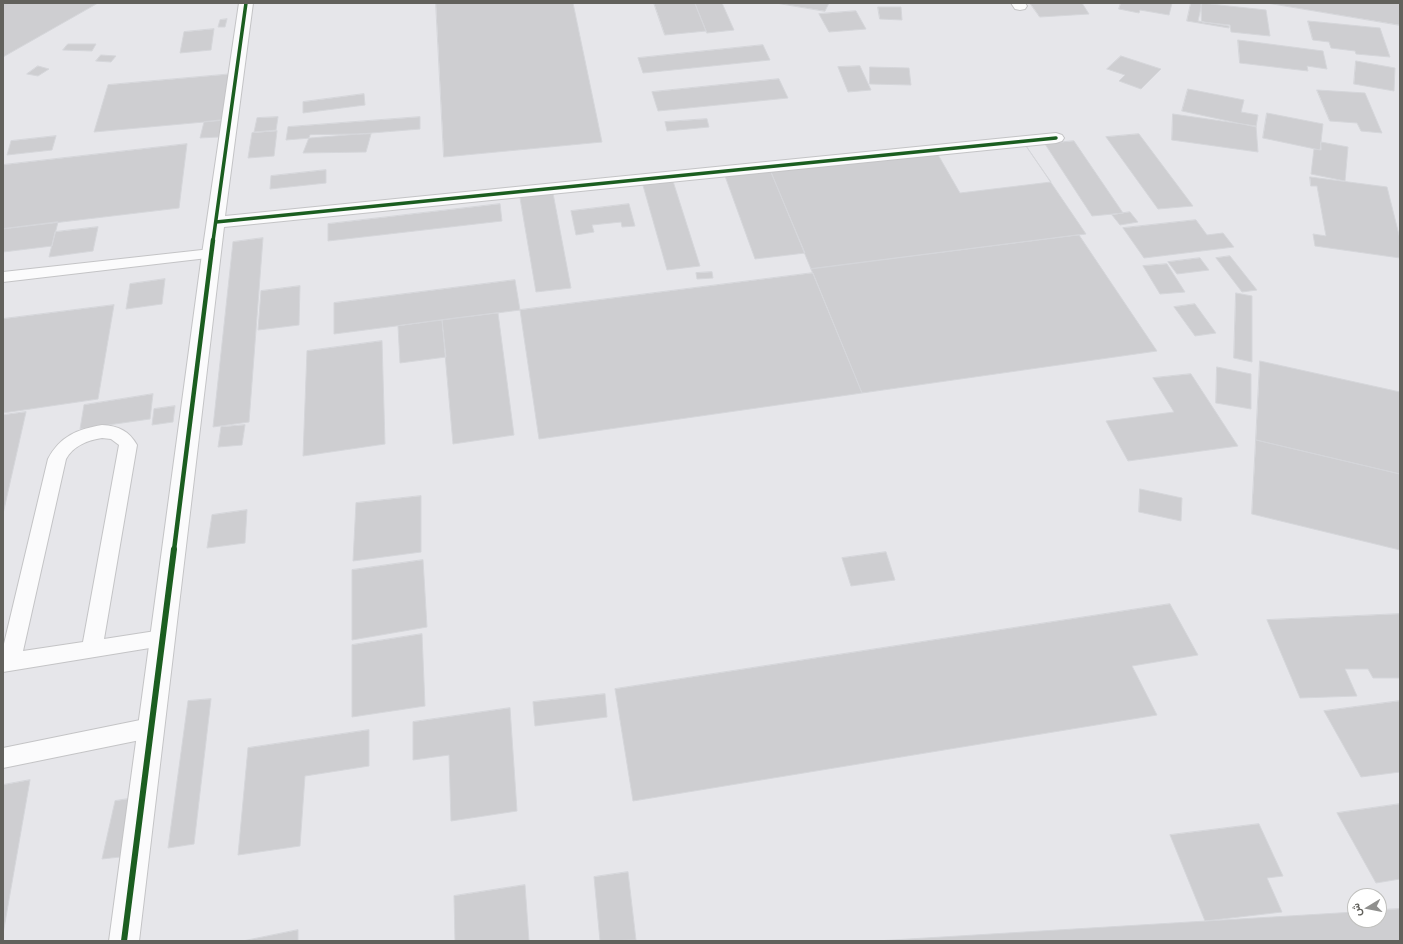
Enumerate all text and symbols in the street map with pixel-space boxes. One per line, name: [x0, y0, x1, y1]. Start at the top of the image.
north arrow: [1347, 888, 1387, 928]
text: ش: [1348, 902, 1364, 918]

